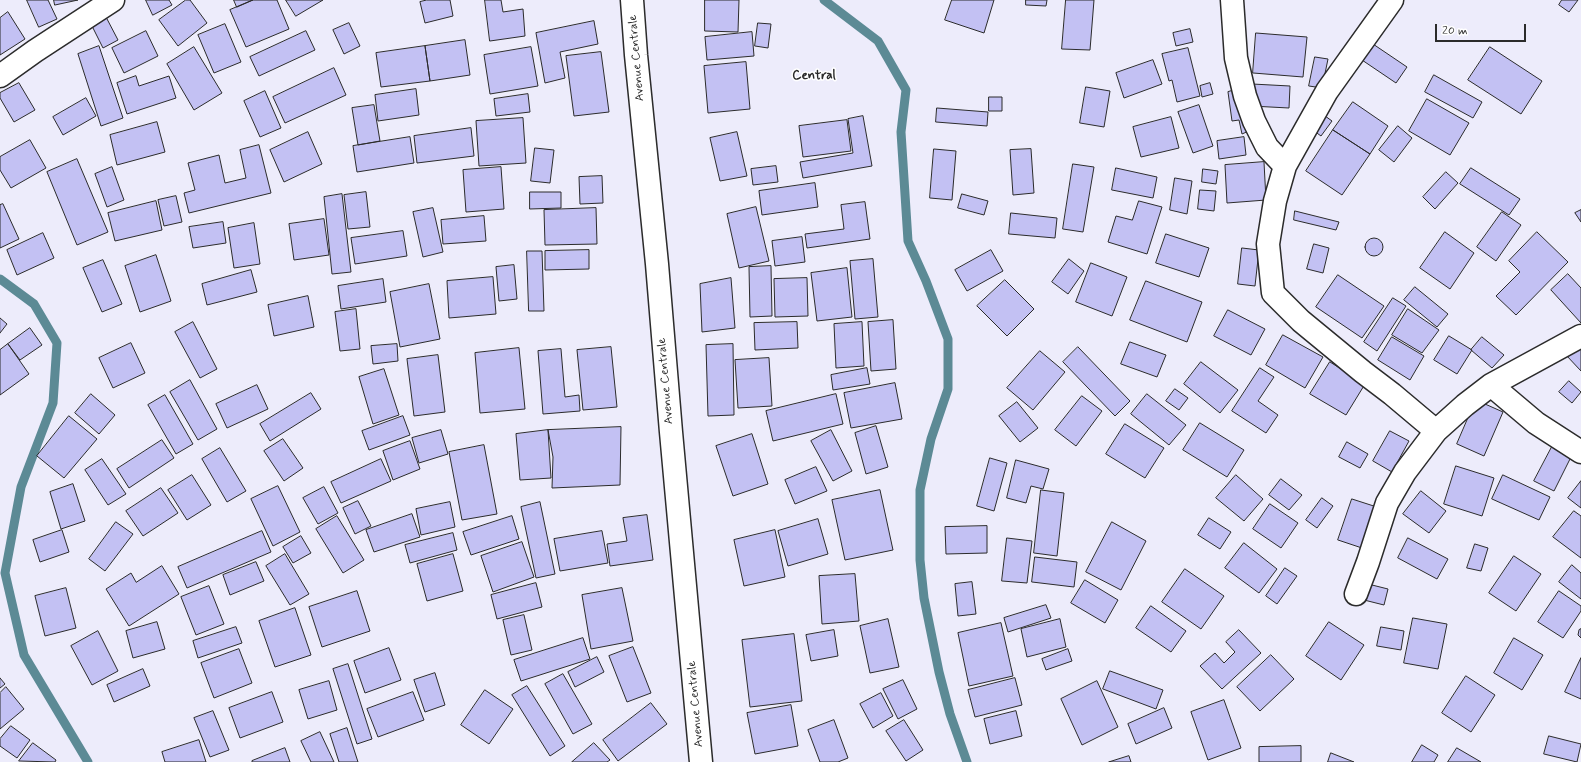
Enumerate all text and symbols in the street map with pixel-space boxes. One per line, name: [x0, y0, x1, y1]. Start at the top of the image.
street label: Avenue Centrale: [626, 14, 648, 102]
scale bar: [1437, 16, 1528, 42]
text: 20 m: [1442, 23, 1468, 39]
district label: Central: [792, 68, 836, 84]
street label: Avenue Centrale: [655, 337, 677, 425]
street label: Avenue Centrale: [685, 660, 707, 748]

